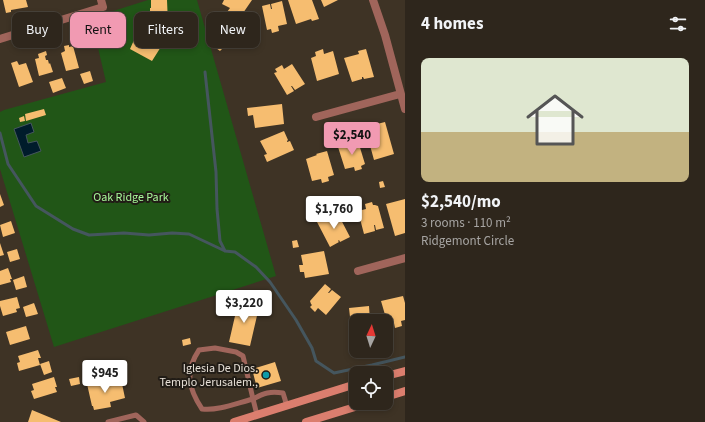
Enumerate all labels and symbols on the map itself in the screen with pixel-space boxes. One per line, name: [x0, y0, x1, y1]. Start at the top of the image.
pin: $2,540: [319, 122, 385, 156]
park label: Oak Ridge Park: [93, 189, 169, 206]
pin: $1,760: [301, 196, 367, 230]
pin: $3,220: [211, 290, 277, 324]
north arrow: [349, 314, 393, 358]
pin: $945: [81, 360, 129, 394]
place label: Iglesia De Dios. Templo Jerusalem.,: [159, 360, 258, 391]
marker: Iglesia De Dios. Templo Jerusalem.,: [261, 370, 271, 380]

